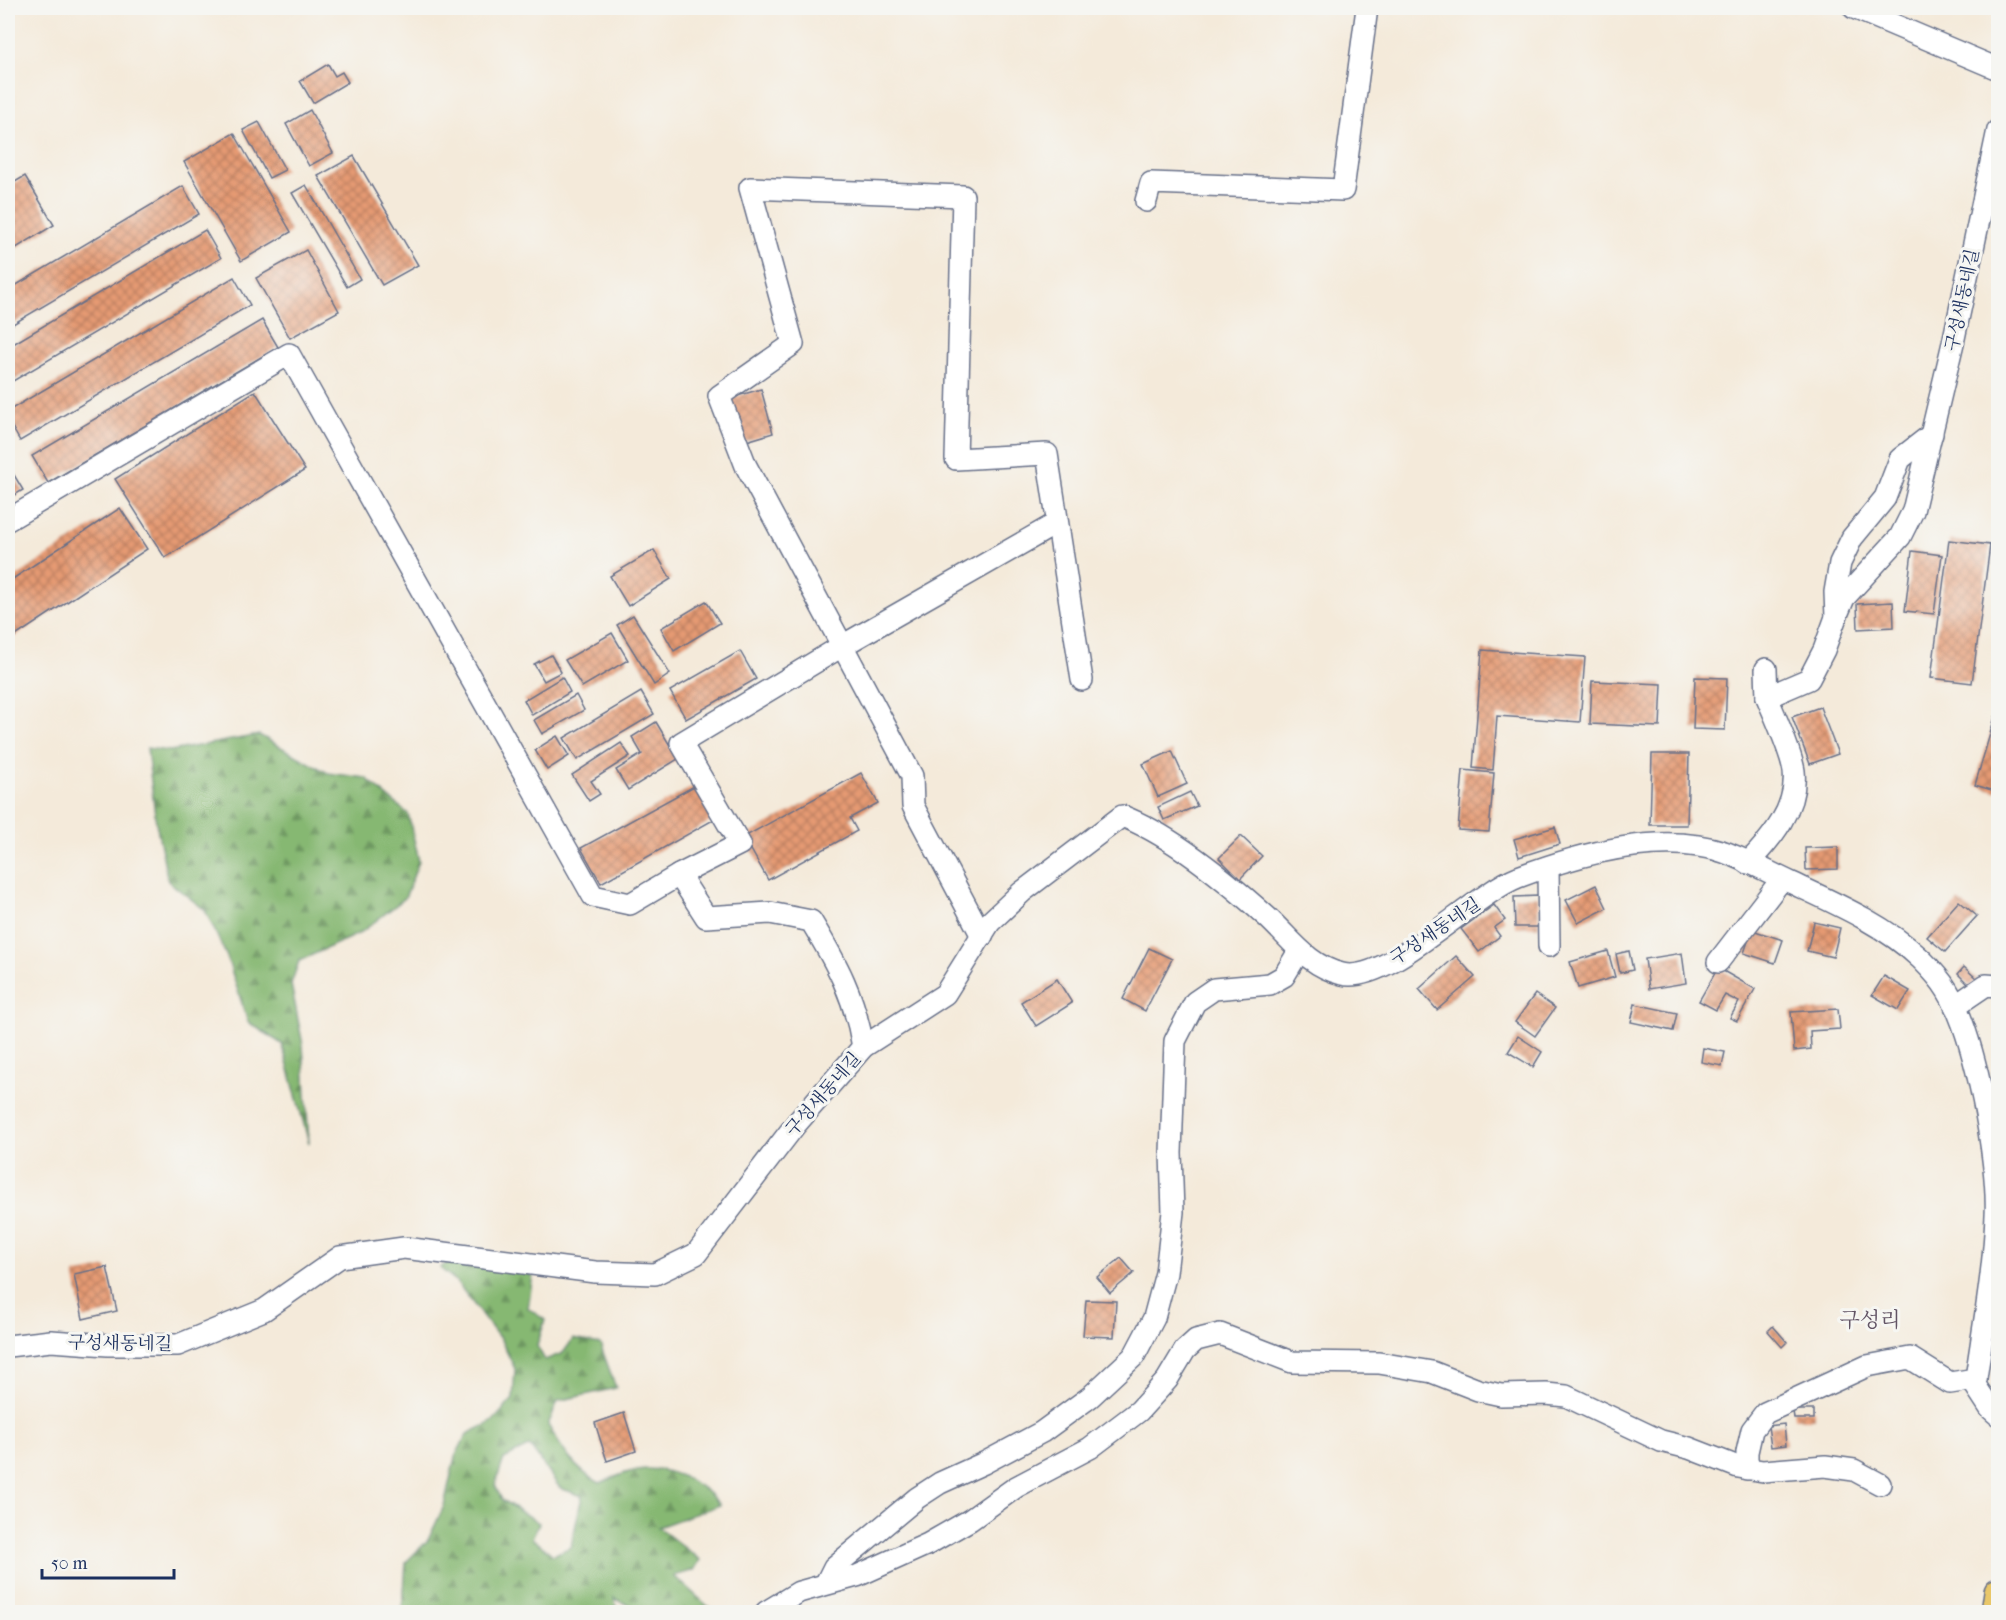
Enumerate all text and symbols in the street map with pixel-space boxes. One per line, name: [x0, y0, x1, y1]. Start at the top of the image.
street label: 구성새동네길: [1941, 247, 1984, 353]
street label: 구성새동네길: [1386, 894, 1484, 969]
street label: 구성새동네길: [781, 1048, 866, 1141]
district label: 구성리: [1840, 1308, 1900, 1332]
street label: 구성새동네길: [68, 1332, 172, 1355]
scale bar: [42, 1542, 174, 1580]
text: 50 m: [51, 1553, 88, 1574]

